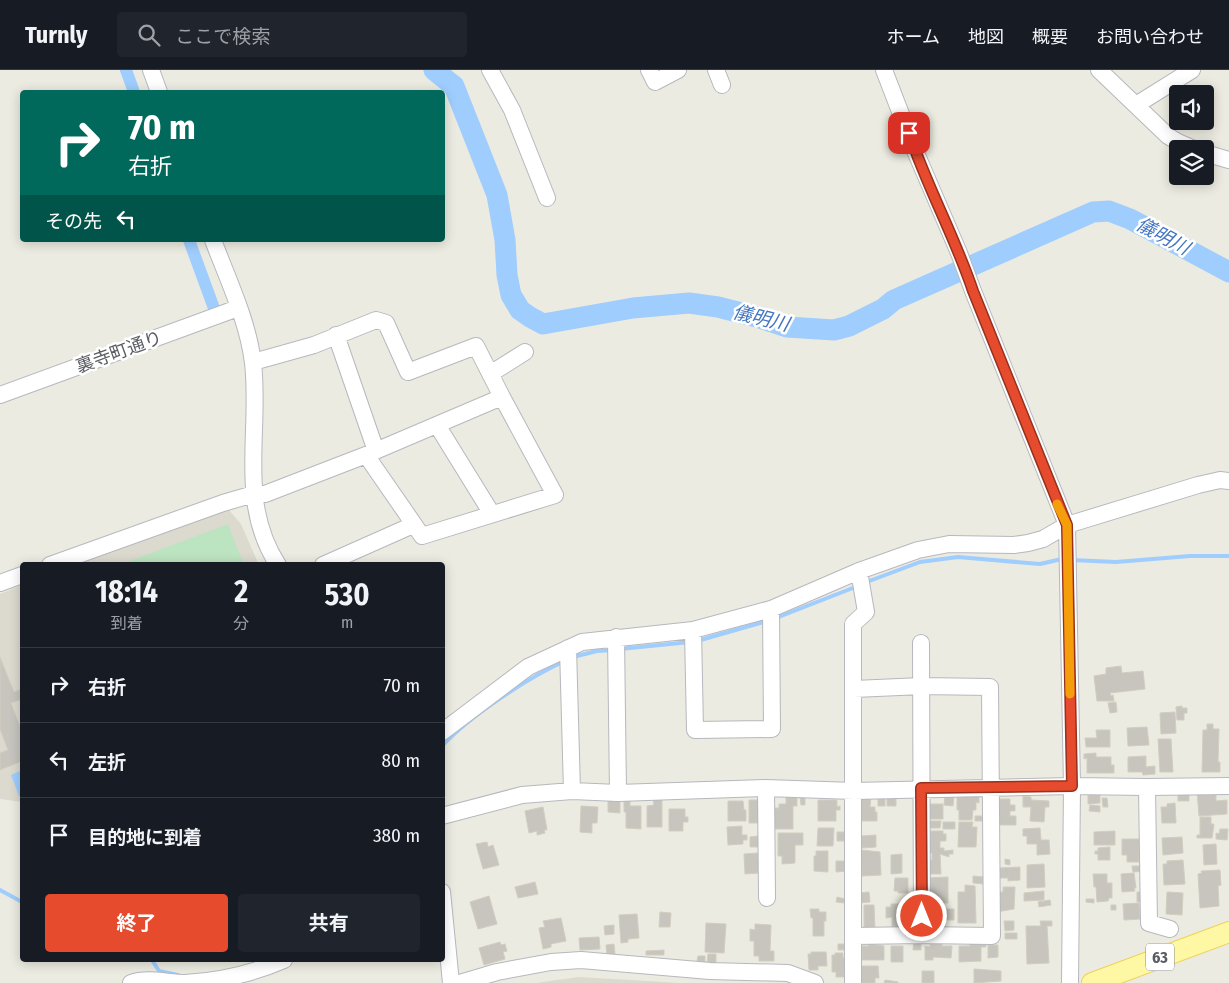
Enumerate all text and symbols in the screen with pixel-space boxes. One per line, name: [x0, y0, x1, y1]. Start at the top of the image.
search box: [117, 12, 467, 57]
text: Turnly: [25, 21, 87, 49]
icon: search: [135, 21, 163, 49]
text: ここで検索: [175, 25, 270, 48]
text: ホーム: [887, 26, 940, 48]
text: 地図: [968, 26, 1004, 48]
text: 概要: [1032, 26, 1068, 48]
text: お問い合わせ: [1096, 26, 1204, 48]
map controls: [1169, 85, 1214, 185]
button: sound: [1169, 85, 1214, 130]
text: 70 m: [128, 106, 196, 148]
icon: right: [45, 110, 110, 175]
pin: [888, 112, 930, 154]
icon: arrive: [895, 119, 923, 147]
button: layers: [1169, 140, 1214, 185]
text: 右折: [128, 153, 172, 180]
icon: left: [112, 205, 140, 233]
text: その先: [45, 210, 102, 233]
water label: 儀明川: [1132, 212, 1195, 260]
water label: 儀明川: [731, 300, 793, 337]
street label: 裏寺町通り: [73, 326, 165, 378]
text: 18:14: [95, 574, 158, 610]
text: 2: [234, 574, 248, 610]
text: 530: [325, 577, 370, 613]
text: m: [341, 613, 353, 632]
text: 到着: [111, 614, 143, 633]
text: 分: [233, 614, 249, 633]
icon: right: [45, 671, 73, 699]
text: 70 m: [384, 674, 420, 697]
text: 右折: [88, 676, 126, 699]
icon: left: [45, 746, 73, 774]
text: 80 m: [382, 749, 420, 772]
text: 左折: [88, 751, 126, 774]
icon: arrive: [45, 821, 73, 849]
text: 380 m: [373, 824, 420, 847]
text: 目的地に到着: [88, 826, 202, 849]
position arrow: [895, 889, 947, 941]
button: 終了: [45, 894, 228, 952]
button: 共有: [238, 894, 420, 952]
road number: 63: [1146, 944, 1174, 970]

